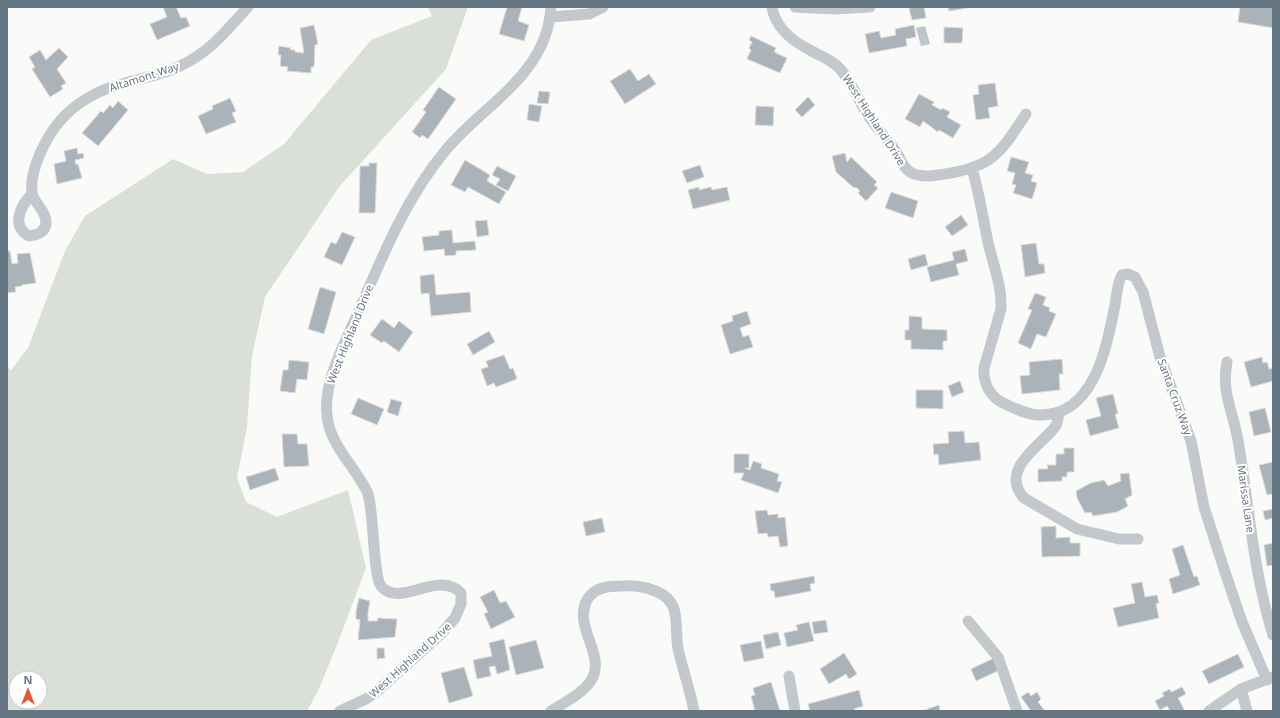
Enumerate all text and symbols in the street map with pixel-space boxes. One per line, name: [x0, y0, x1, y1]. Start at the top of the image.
street label: Altamont Way: [107, 58, 181, 95]
street label: West Highland Drive: [839, 71, 909, 168]
street label: West Highland Drive: [323, 282, 376, 386]
street label: Santa Cruz Way: [1155, 357, 1196, 437]
street label: Marissa Lane: [1234, 464, 1259, 534]
street label: West Highland Drive: [365, 619, 454, 701]
north arrow: [8, 670, 48, 710]
text: N: [24, 672, 32, 687]

